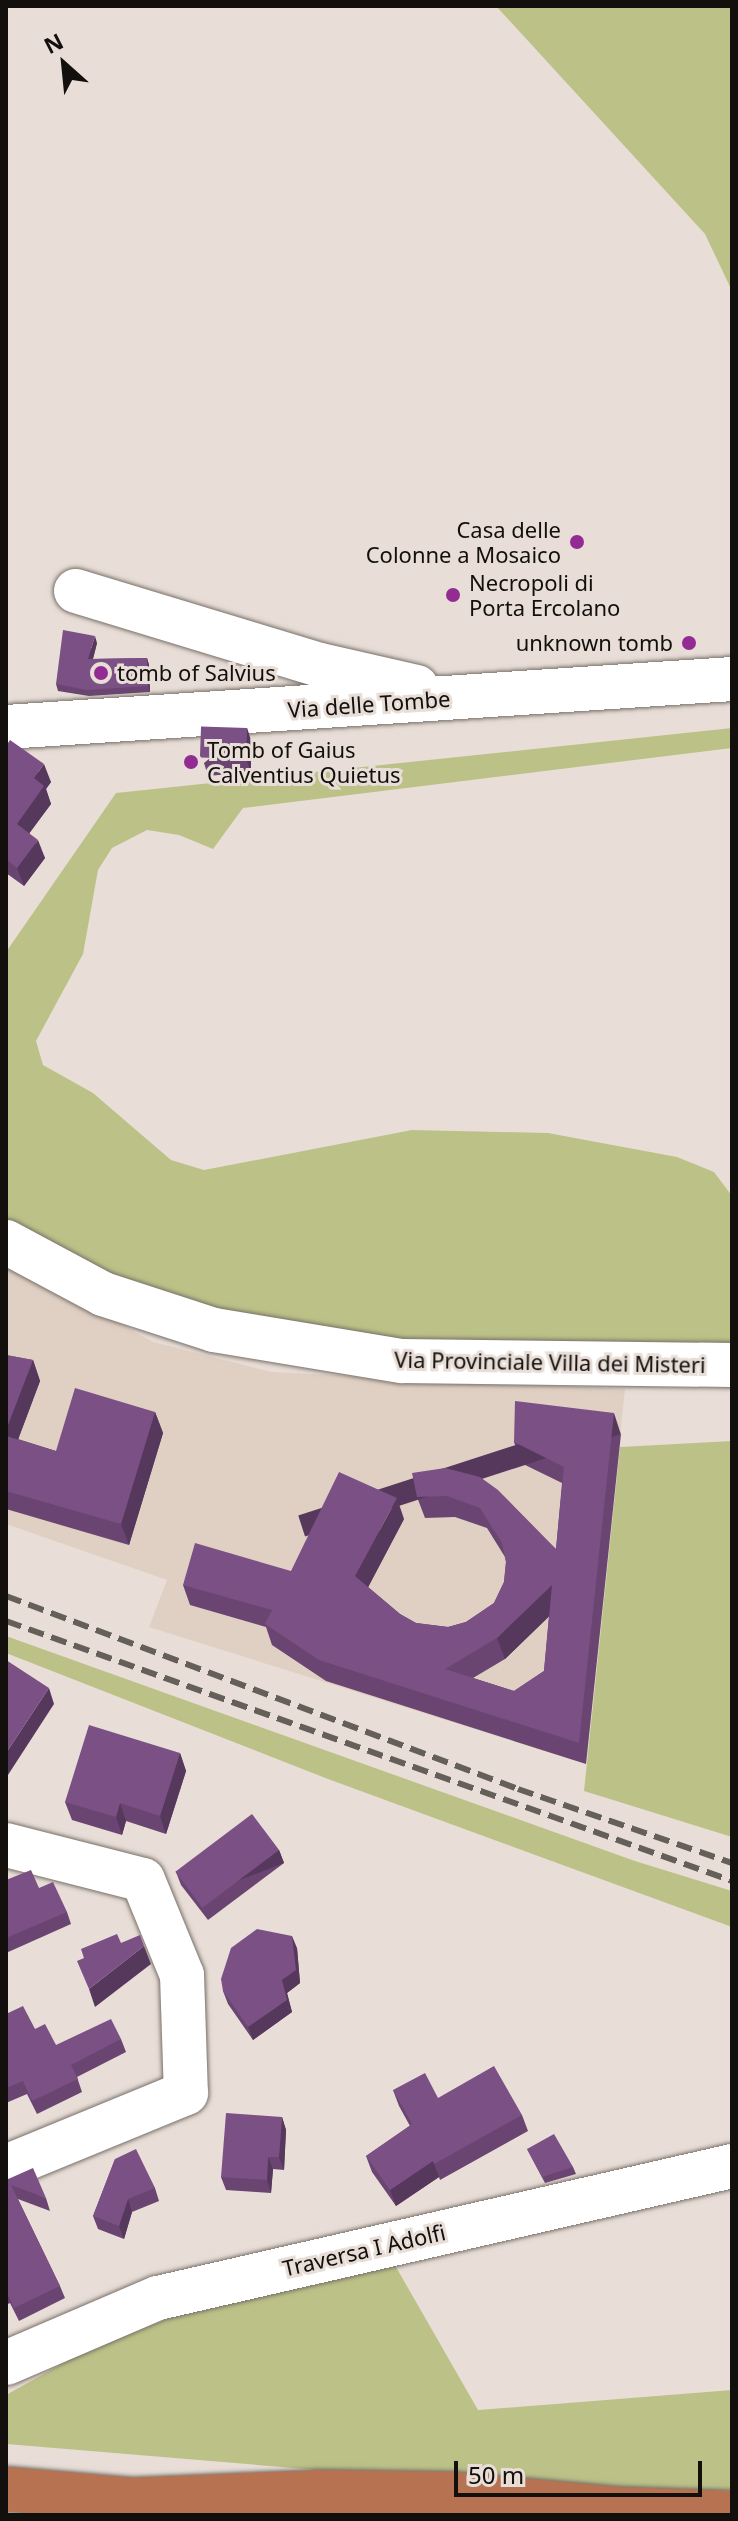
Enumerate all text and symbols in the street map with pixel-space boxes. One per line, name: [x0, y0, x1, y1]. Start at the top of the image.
north arrow: [24, 24, 104, 104]
text: N: [38, 25, 68, 60]
place label: Casa delle Colonne a Mosaico: [366, 516, 561, 568]
marker: Casa delle Colonne a Mosaico: [568, 533, 586, 551]
place label: Necropoli di Porta Ercolano: [469, 569, 620, 620]
marker: Necropoli di Porta Ercolano: [444, 586, 462, 604]
place label: unknown tomb: [516, 630, 673, 656]
marker: unknown tomb: [680, 634, 698, 652]
place label: tomb of Salvius: [117, 660, 276, 686]
marker: tomb of Salvius: [92, 664, 110, 682]
street label: Via delle Tombe: [287, 685, 451, 723]
place label: Tomb of Gaius Calventius Quietus: [207, 736, 401, 788]
marker: Tomb of Gaius Calventius Quietus: [182, 753, 200, 771]
street label: Via Provinciale Villa dei Misteri: [394, 1346, 706, 1378]
street label: Traversa I Adolfi: [280, 2218, 448, 2282]
scale bar: [458, 2445, 706, 2495]
text: 50 m: [468, 2458, 524, 2491]

